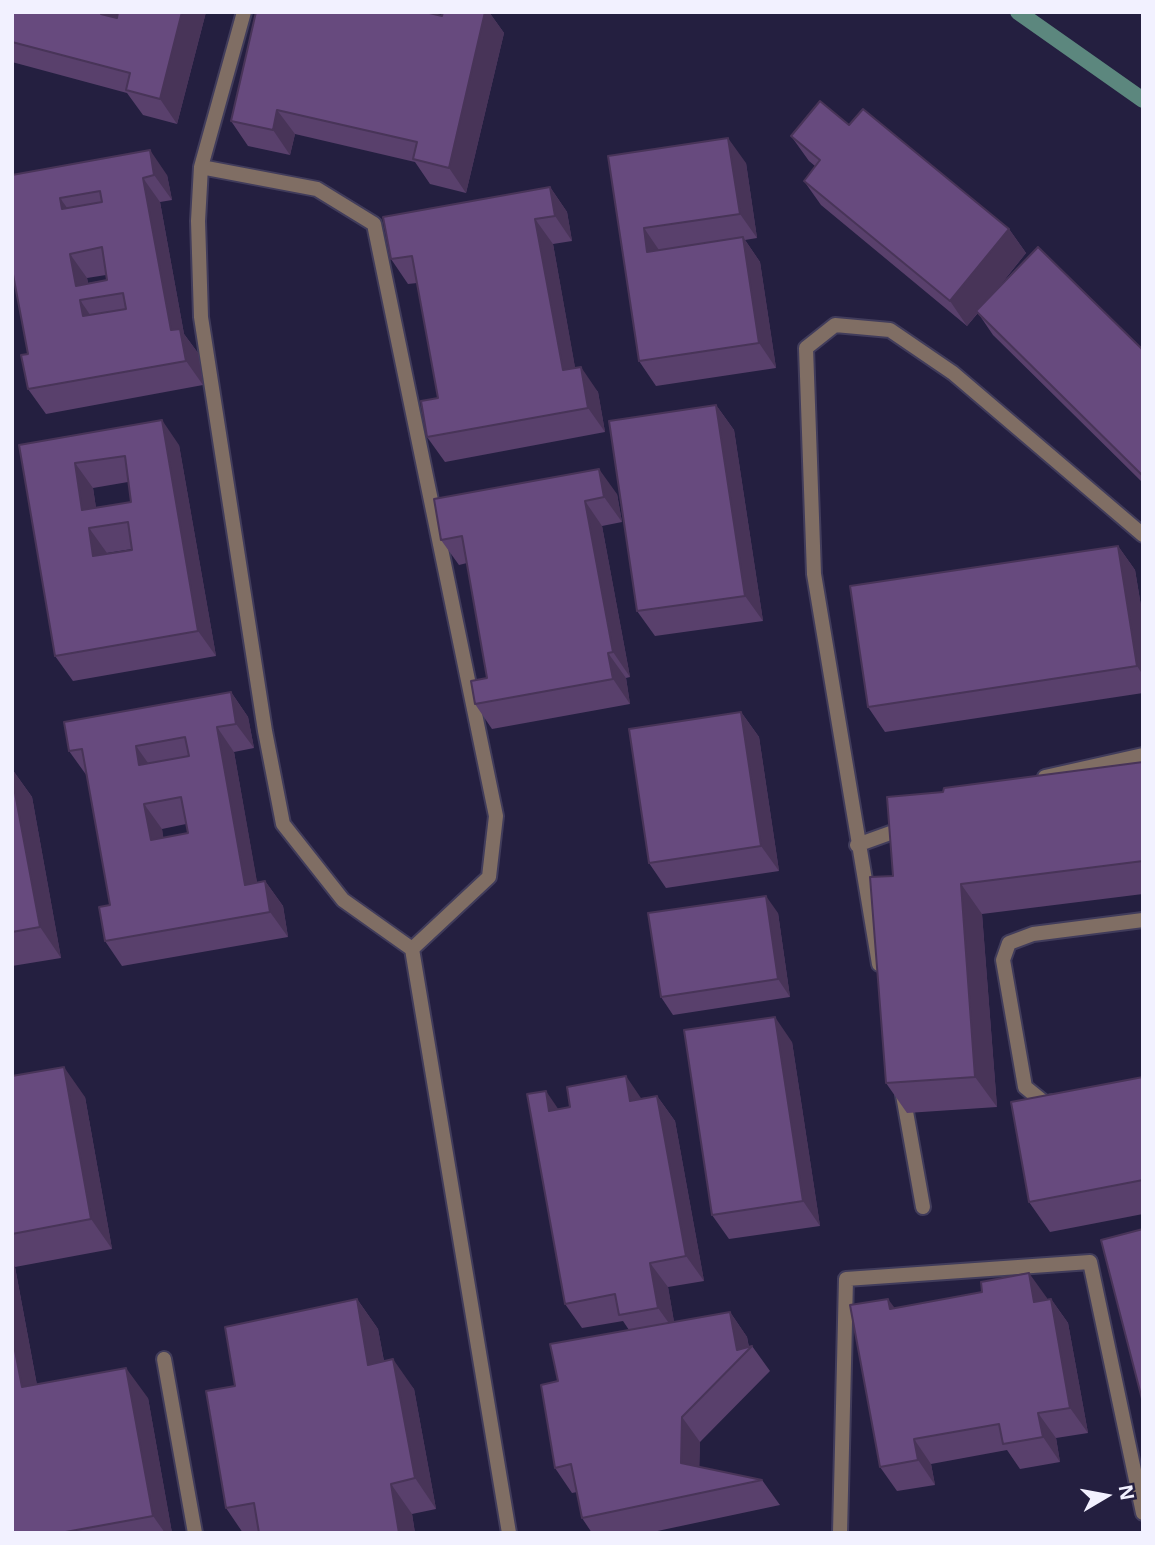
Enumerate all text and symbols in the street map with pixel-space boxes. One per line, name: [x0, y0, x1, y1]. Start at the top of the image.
north arrow: [1071, 1461, 1141, 1531]
text: N: [1113, 1482, 1141, 1502]

